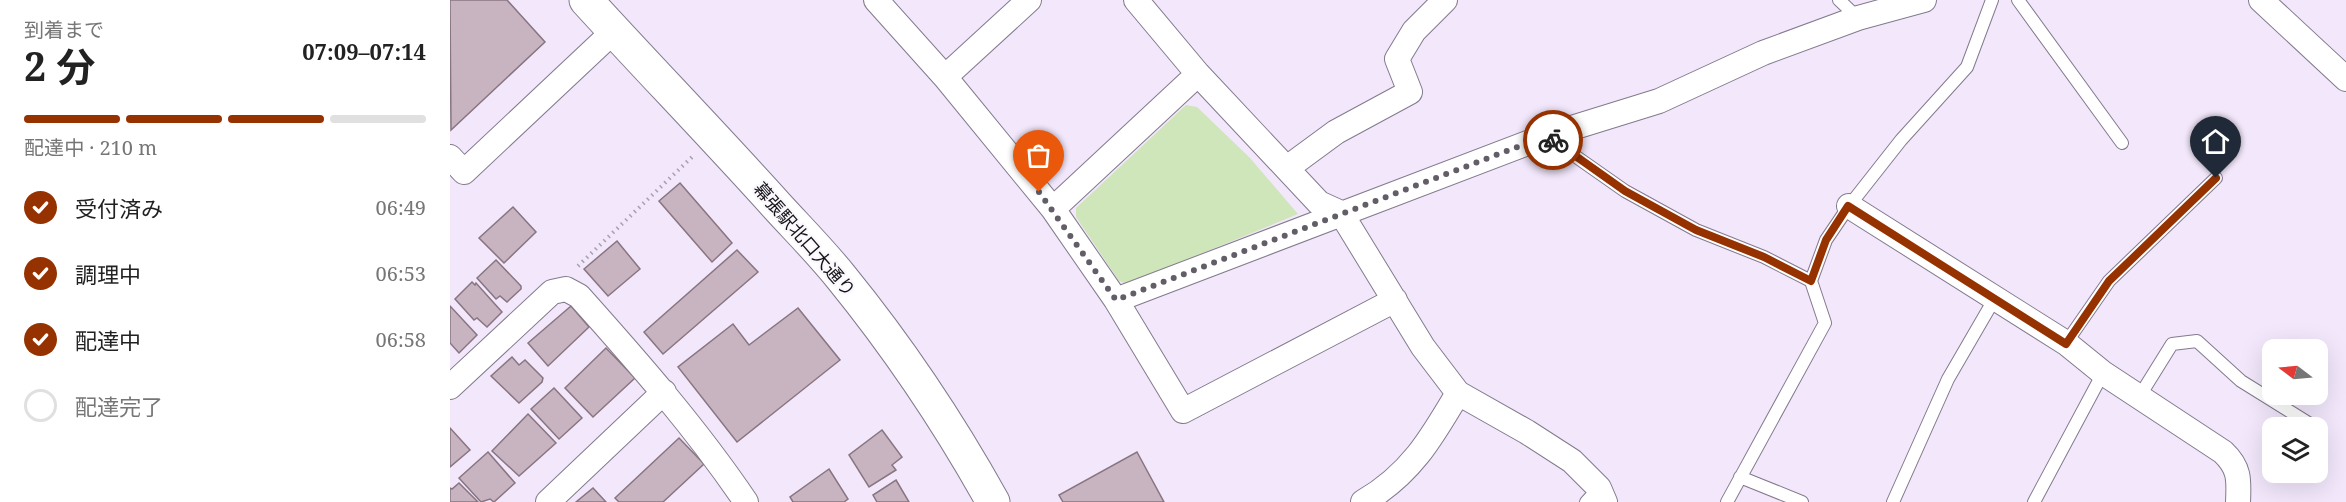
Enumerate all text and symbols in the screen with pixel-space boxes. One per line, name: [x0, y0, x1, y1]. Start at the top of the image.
text: 到着まで: [24, 16, 104, 43]
text: 07:09–07:14: [302, 36, 426, 66]
text: 2 分: [24, 39, 95, 92]
courier: [1523, 110, 1583, 170]
pin: [2190, 116, 2241, 178]
icon: bike: [1537, 124, 1570, 157]
icon: home: [2199, 125, 2232, 158]
pin: [1013, 130, 1064, 192]
text: 配達中 · 210 m: [24, 134, 157, 161]
icon: bag: [1022, 139, 1055, 172]
street label: 幕張駅北口大通り: [749, 177, 861, 301]
icon: check: [24, 191, 57, 224]
text: 受付済み: [75, 193, 163, 223]
text: 06:49: [376, 194, 426, 221]
icon: check: [24, 257, 57, 290]
text: 調理中: [75, 259, 141, 289]
text: 06:53: [376, 260, 426, 287]
icon: check: [24, 323, 57, 356]
text: 配達中: [75, 325, 141, 355]
text: 06:58: [376, 326, 426, 353]
north arrow: [2262, 339, 2328, 405]
map controls: [2262, 339, 2328, 483]
text: 配達完了: [75, 391, 163, 421]
button: layers: [2262, 417, 2328, 483]

